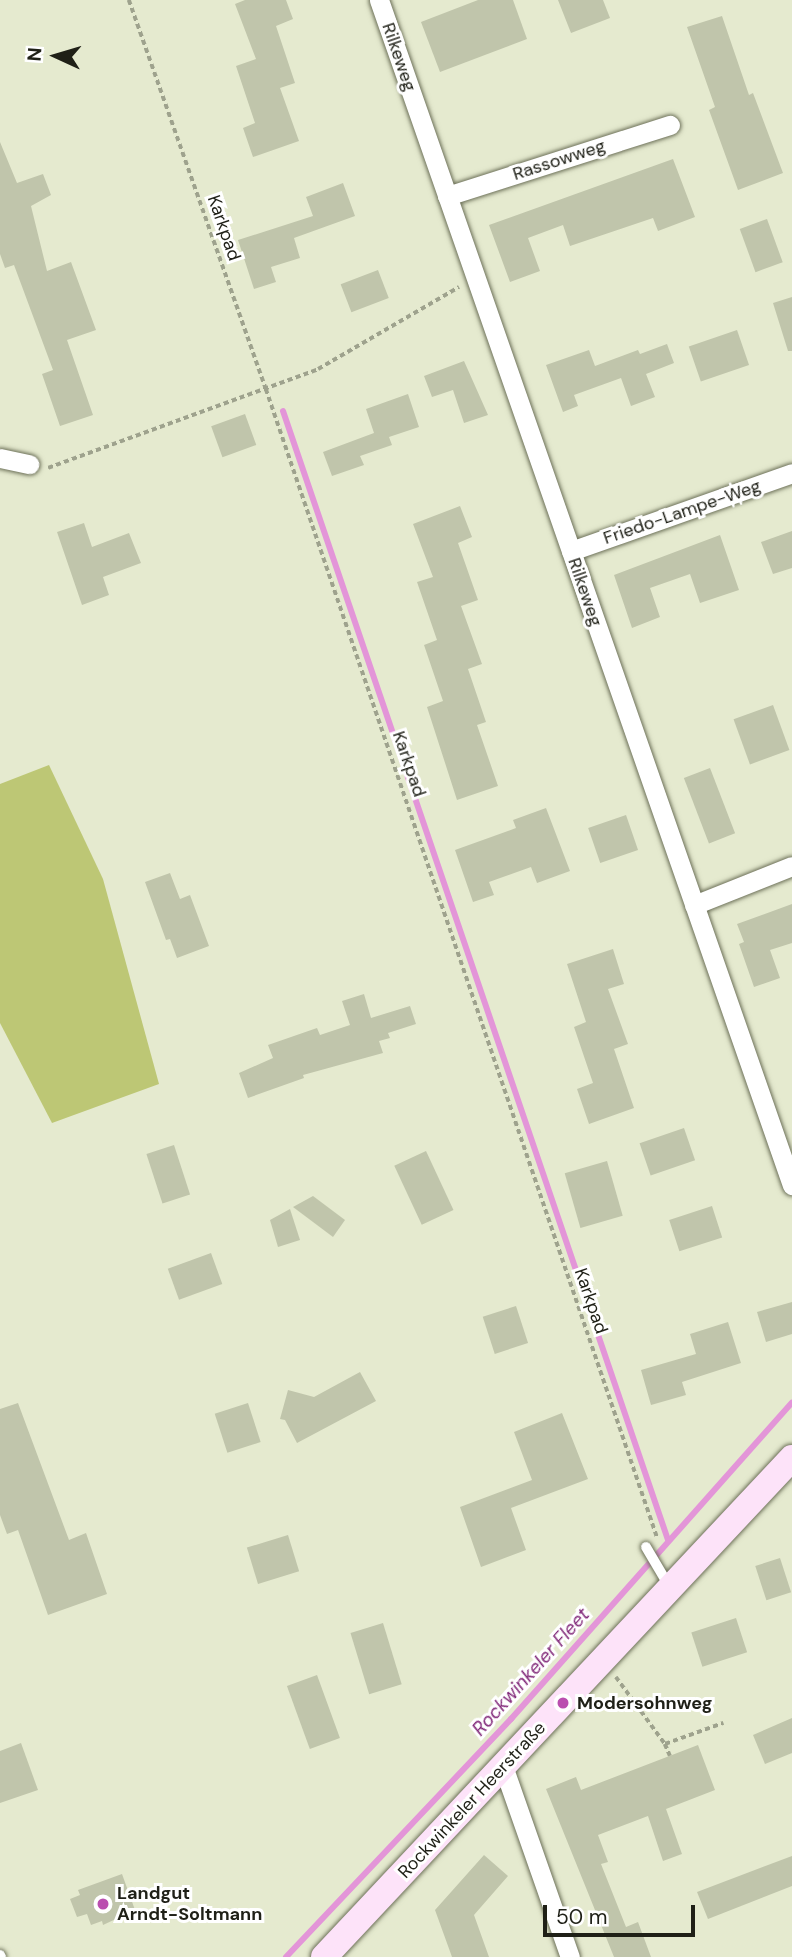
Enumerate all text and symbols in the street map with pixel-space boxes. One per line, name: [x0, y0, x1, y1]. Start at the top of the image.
street label: Rilkeweg: [377, 20, 421, 94]
north arrow: [21, 21, 91, 91]
text: N: [22, 47, 48, 62]
street label: Rassowweg: [510, 135, 608, 185]
street label: Karkpad: [203, 192, 245, 264]
street label: Friedo-Lampe-Weg: [600, 475, 764, 549]
street label: Rilkeweg: [563, 555, 607, 629]
street label: Karkpad: [388, 728, 430, 800]
street label: Karkpad: [570, 1265, 612, 1337]
water label: Rockwinkeler Fleet: [468, 1603, 594, 1741]
place label: Modersohnweg: [577, 1692, 712, 1714]
marker: Modersohnweg: [555, 1695, 571, 1711]
street label: Rockwinkeler Heerstraße: [394, 1717, 550, 1883]
place label: Landgut Arndt-Soltmann: [117, 1883, 262, 1926]
scale bar: [547, 1890, 699, 1934]
marker: Landgut Arndt-Soltmann: [95, 1896, 111, 1912]
text: 50 m: [556, 1903, 607, 1931]

